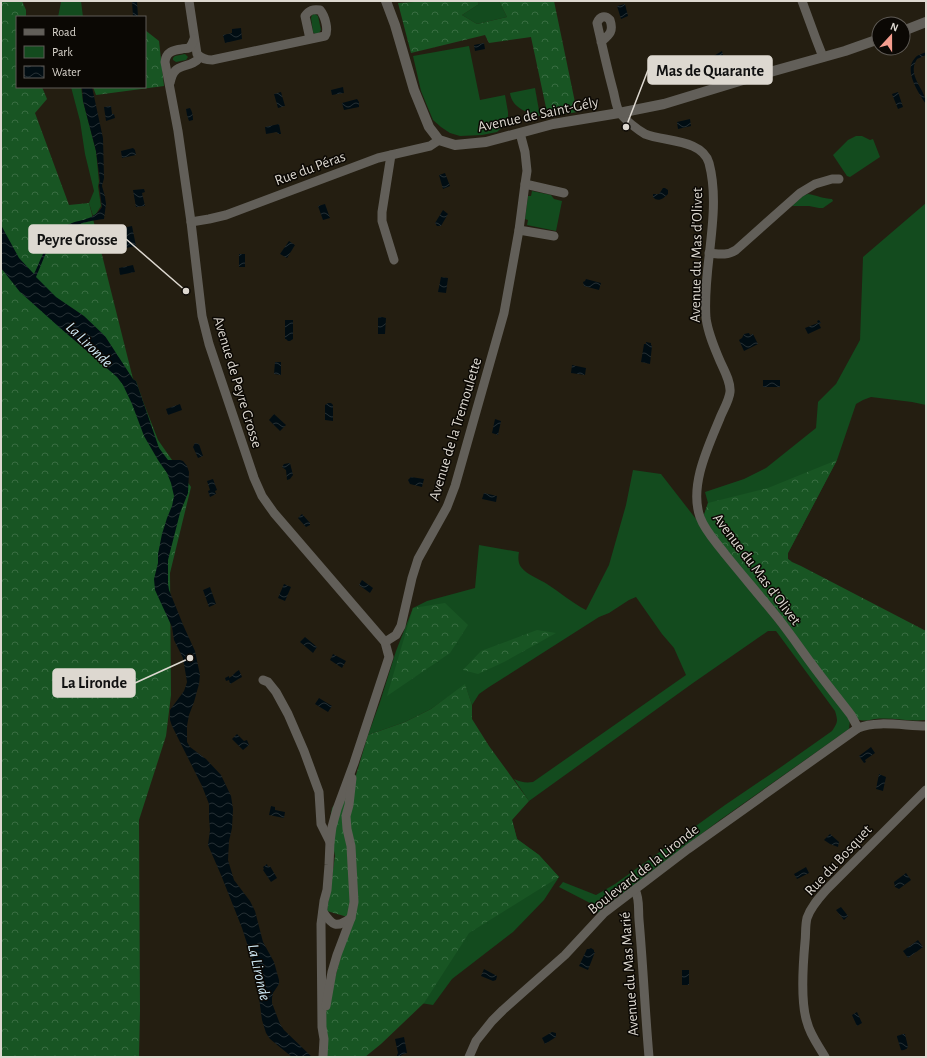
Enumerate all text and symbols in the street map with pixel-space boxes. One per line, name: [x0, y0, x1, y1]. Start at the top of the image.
legend: [16, 16, 146, 88]
north arrow: [871, 16, 911, 56]
text: N: [889, 21, 900, 34]
text: Road: [52, 26, 76, 38]
text: Park: [52, 46, 73, 58]
callout: Mas de Quarante: [648, 56, 772, 84]
text: Mas de Quarante: [656, 63, 764, 80]
text: Water: [52, 66, 81, 78]
street label: Avenue de Saint-Gély: [476, 94, 601, 135]
street label: Rue du Péras: [273, 149, 348, 188]
street label: Avenue du Mas d'Olivet: [688, 187, 705, 323]
callout: Peyre Grosse: [29, 225, 126, 253]
text: Peyre Grosse: [36, 232, 118, 249]
street label: Avenue de Peyre Grosse: [210, 314, 265, 450]
water label: La Lironde: [63, 319, 116, 371]
street label: Avenue de la Tremoulette: [427, 356, 484, 502]
street label: Avenue du Mas d'Olivet: [710, 511, 803, 628]
callout: La Lironde: [53, 669, 135, 697]
text: La Lironde: [61, 675, 127, 691]
street label: Boulevard de la Lironde: [585, 822, 702, 917]
street label: Rue du Bosquet: [802, 822, 875, 899]
street label: Avenue du Mas Marié: [618, 911, 641, 1037]
water label: La Lironde: [245, 942, 273, 1002]

